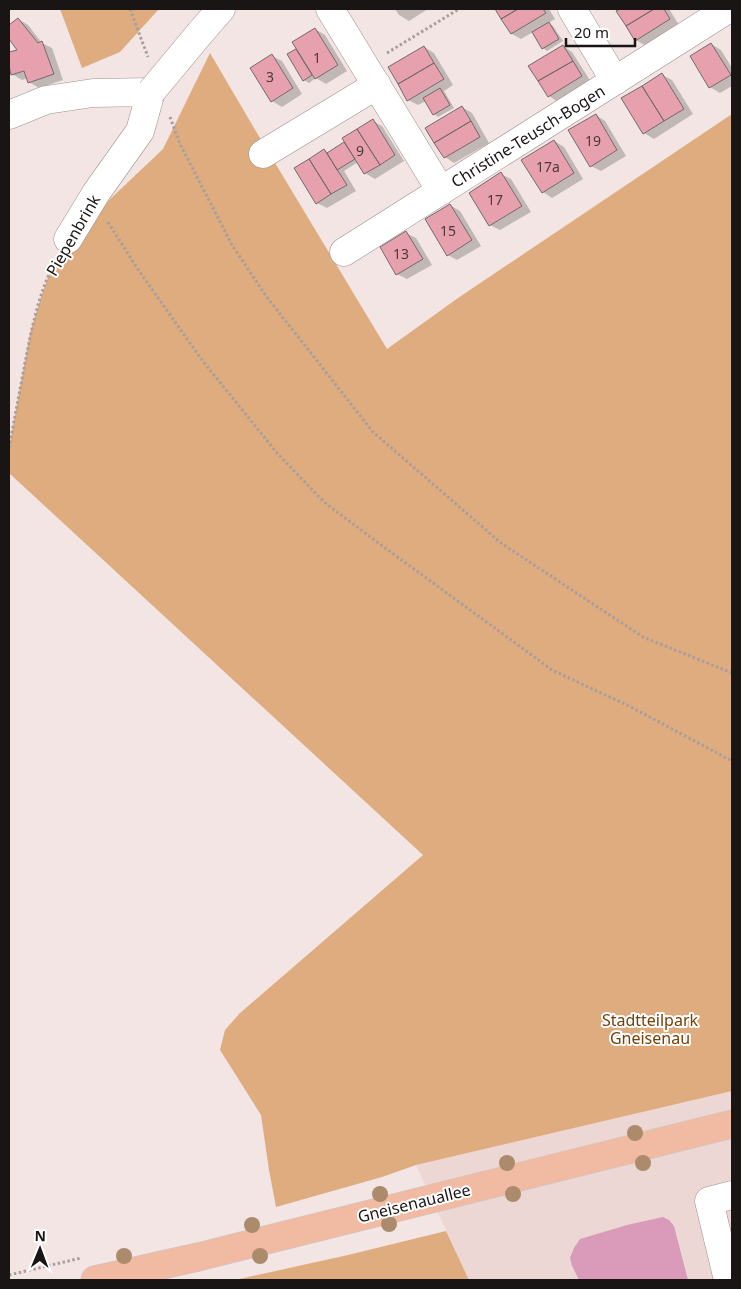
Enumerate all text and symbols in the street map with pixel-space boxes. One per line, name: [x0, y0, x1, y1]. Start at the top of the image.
scale bar: [566, 15, 635, 47]
text: 20 m: [574, 22, 609, 42]
house number: 1: [313, 48, 321, 67]
house number: 3: [266, 67, 274, 86]
street label: Christine-Teusch-Bogen: [447, 80, 609, 192]
house number: 19: [585, 131, 601, 150]
house number: 9: [356, 141, 364, 160]
house number: 17a: [536, 157, 560, 176]
street label: Piepenbrink: [41, 190, 105, 280]
house number: 17: [487, 190, 503, 209]
house number: 15: [440, 221, 456, 240]
house number: 13: [393, 244, 409, 263]
park label: Stadtteilpark Gneisenau: [602, 1009, 699, 1049]
street label: Gneisenauallee: [355, 1178, 473, 1228]
north arrow: [15, 1224, 65, 1274]
text: N: [34, 1226, 46, 1245]

